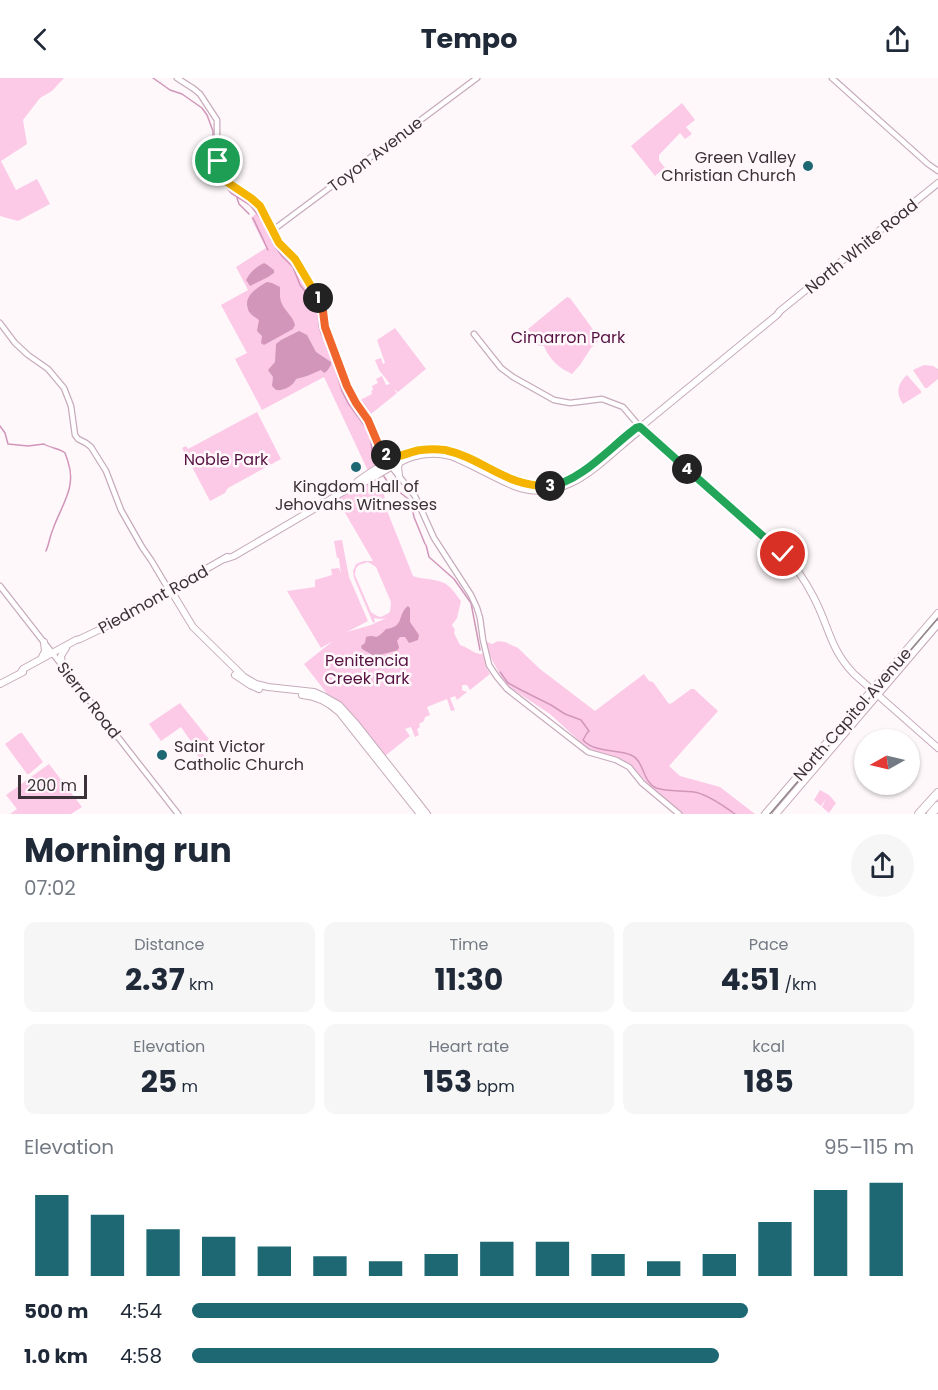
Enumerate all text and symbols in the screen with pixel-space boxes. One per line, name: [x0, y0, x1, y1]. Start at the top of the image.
text: Tempo: [421, 20, 517, 57]
icon: back: [24, 23, 57, 56]
icon: share: [881, 23, 914, 56]
street label: Toyon Avenue: [323, 111, 427, 198]
pin: [192, 135, 243, 186]
icon: arrive: [201, 144, 234, 177]
place label: Green Valley Christian Church: [661, 146, 796, 187]
marker: Green Valley Christian Church: [801, 159, 815, 173]
street label: North White Road: [800, 194, 923, 299]
pin: 1: [303, 283, 333, 313]
text: 1: [315, 286, 321, 309]
park label: Cimarron Park: [511, 326, 626, 349]
pin: 2: [371, 440, 401, 470]
text: 2: [381, 443, 391, 466]
park label: Noble Park: [184, 448, 269, 471]
pin: 4: [672, 454, 702, 484]
text: 4: [682, 457, 692, 480]
marker: Kingdom Hall of Jehovahs Witnesses: [349, 460, 363, 474]
pin: 3: [535, 471, 565, 501]
text: 3: [545, 474, 555, 497]
place label: Kingdom Hall of Jehovahs Witnesses: [275, 475, 437, 516]
pin: [757, 528, 808, 579]
icon: check: [766, 537, 799, 570]
street label: Piedmont Road: [94, 560, 212, 639]
street label: North Capitol Avenue: [788, 643, 917, 786]
park label: Penitencia Creek Park: [325, 649, 410, 690]
street label: Sierra Road: [51, 657, 126, 744]
north arrow: [854, 729, 920, 795]
map controls: [854, 729, 920, 795]
place label: Saint Victor Catholic Church: [174, 735, 304, 776]
marker: Saint Victor Catholic Church: [155, 748, 169, 762]
scale bar: [18, 772, 87, 800]
text: 200 m: [27, 774, 77, 797]
text: Morning run: [24, 827, 232, 874]
button: share: [851, 834, 914, 897]
text: 07:02: [24, 874, 76, 902]
text: Distance: [134, 933, 204, 956]
text: Time: [449, 933, 488, 956]
text: Pace: [749, 933, 789, 956]
text: 2.37: [125, 958, 185, 1001]
text: 11:30: [435, 958, 503, 1001]
text: 4:51: [721, 958, 780, 1001]
text: km: [185, 973, 214, 996]
text: /km: [780, 973, 817, 996]
text: Elevation: [133, 1035, 205, 1058]
text: Heart rate: [429, 1035, 509, 1058]
text: kcal: [752, 1035, 785, 1058]
text: 25: [141, 1060, 177, 1103]
text: 153: [423, 1060, 472, 1103]
text: 185: [744, 1060, 794, 1103]
text: m: [177, 1075, 198, 1098]
text: bpm: [472, 1075, 515, 1098]
text: Elevation: [24, 1133, 114, 1161]
text: 95–115 m: [824, 1133, 914, 1161]
text: 500 m: [24, 1297, 89, 1325]
text: 4:54: [120, 1297, 162, 1325]
text: 1.0 km: [24, 1342, 88, 1370]
text: 4:58: [120, 1342, 162, 1370]

